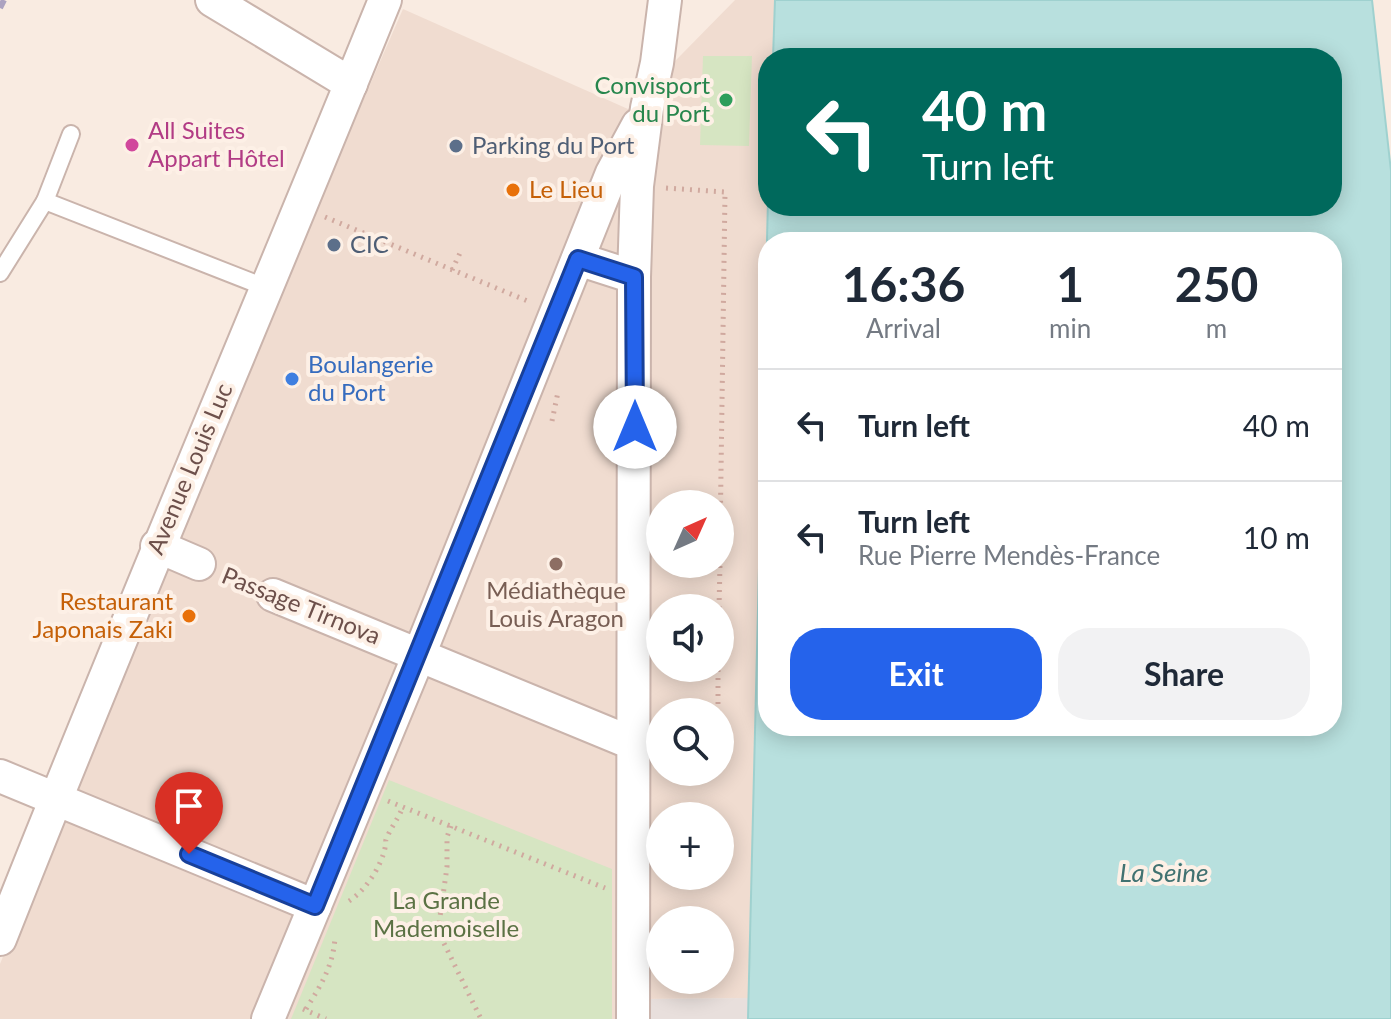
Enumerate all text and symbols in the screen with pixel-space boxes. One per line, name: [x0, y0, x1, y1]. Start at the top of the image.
place label: Convisport du Port: [595, 70, 710, 127]
text: 40 m: [922, 76, 1047, 143]
icon: left: [790, 80, 894, 184]
marker: Convisport du Port: [717, 91, 735, 109]
place label: All Suites Appart Hôtel: [148, 115, 285, 172]
place label: Parking du Port: [472, 130, 635, 159]
marker: All Suites Appart Hôtel: [123, 136, 141, 154]
marker: Parking du Port: [447, 137, 465, 155]
text: Turn left: [922, 144, 1054, 188]
place label: Le Lieu: [529, 174, 603, 203]
marker: Le Lieu: [504, 181, 522, 199]
place label: CIC: [350, 229, 389, 258]
marker: CIC: [325, 236, 343, 254]
text: 16:36: [842, 255, 965, 312]
text: 1: [1056, 255, 1084, 312]
text: 250: [1175, 255, 1258, 312]
text: Arrival: [866, 312, 941, 344]
text: min: [1049, 312, 1091, 344]
text: m: [1206, 312, 1227, 344]
place label: Boulangerie du Port: [308, 349, 433, 406]
marker: Boulangerie du Port: [283, 370, 301, 388]
street label: Avenue Louis Luc: [140, 379, 238, 558]
position arrow: [593, 385, 677, 469]
icon: left: [790, 403, 834, 447]
text: Turn left: [858, 407, 970, 443]
text: 40 m: [1243, 407, 1310, 443]
north arrow: [646, 490, 734, 578]
map controls: [646, 490, 734, 994]
text: Turn left: [858, 503, 970, 539]
icon: left: [790, 515, 834, 559]
text: 10 m: [1243, 519, 1310, 555]
text: Rue Pierre Mendès-France: [858, 539, 1160, 571]
marker: Médiathèque Louis Aragon: [547, 555, 565, 573]
street label: Passage Tirnova: [218, 560, 385, 650]
place label: Médiathèque Louis Aragon: [486, 575, 626, 632]
place label: Restaurant Japonais Zaki: [32, 586, 173, 643]
button: sound: [646, 594, 734, 682]
marker: Restaurant Japonais Zaki: [180, 607, 198, 625]
button: Exit: [790, 628, 1042, 720]
button: Share: [1058, 628, 1310, 720]
button: search: [646, 698, 734, 786]
pin: [155, 772, 223, 854]
icon: arrive: [167, 784, 211, 828]
button: +: [646, 802, 734, 890]
water label: La Seine: [1119, 856, 1209, 888]
park label: La Grande Mademoiselle: [373, 885, 519, 942]
button: −: [646, 906, 734, 994]

